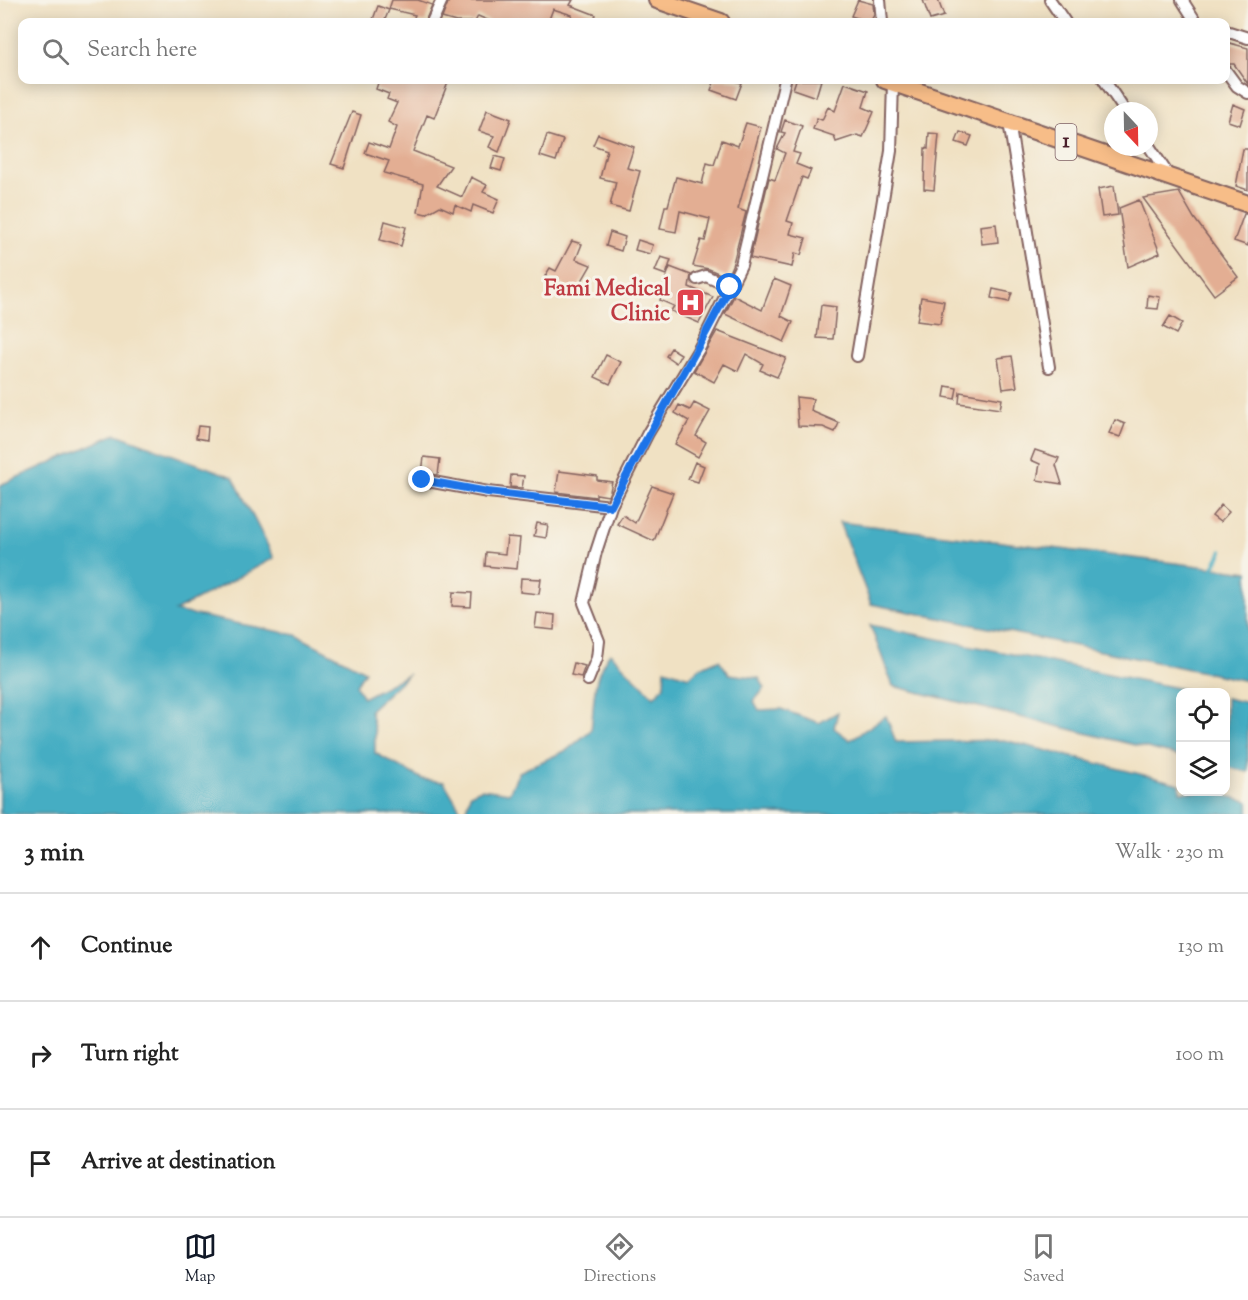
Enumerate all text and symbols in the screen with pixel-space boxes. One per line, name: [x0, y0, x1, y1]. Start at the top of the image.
search box: [18, 18, 1230, 84]
icon: search: [39, 35, 72, 68]
text: Search here: [87, 35, 197, 67]
north arrow: [1104, 102, 1158, 156]
road number: 1: [1056, 124, 1076, 160]
route start: [716, 273, 742, 299]
place label: Fami Medical Clinic: [544, 274, 671, 331]
hospital icon: Fami Medical Clinic: [675, 287, 707, 319]
route end: [408, 466, 434, 492]
map controls: [1176, 688, 1230, 796]
button: locate: [1176, 688, 1230, 742]
button: layers: [1176, 742, 1230, 796]
text: 3 min: [24, 835, 84, 872]
text: Walk · 230 m: [1115, 839, 1224, 868]
icon: ahead: [24, 931, 57, 964]
text: Continue: [81, 931, 172, 963]
text: 130 m: [1178, 933, 1224, 962]
icon: right: [24, 1039, 57, 1072]
text: Turn right: [81, 1039, 178, 1071]
text: 100 m: [1175, 1041, 1224, 1070]
icon: arrive: [24, 1147, 57, 1180]
text: Arrive at destination: [81, 1147, 276, 1179]
tab: Map: [184, 1230, 217, 1289]
tab: Directions: [584, 1230, 656, 1289]
tab: Saved: [1023, 1230, 1064, 1289]

